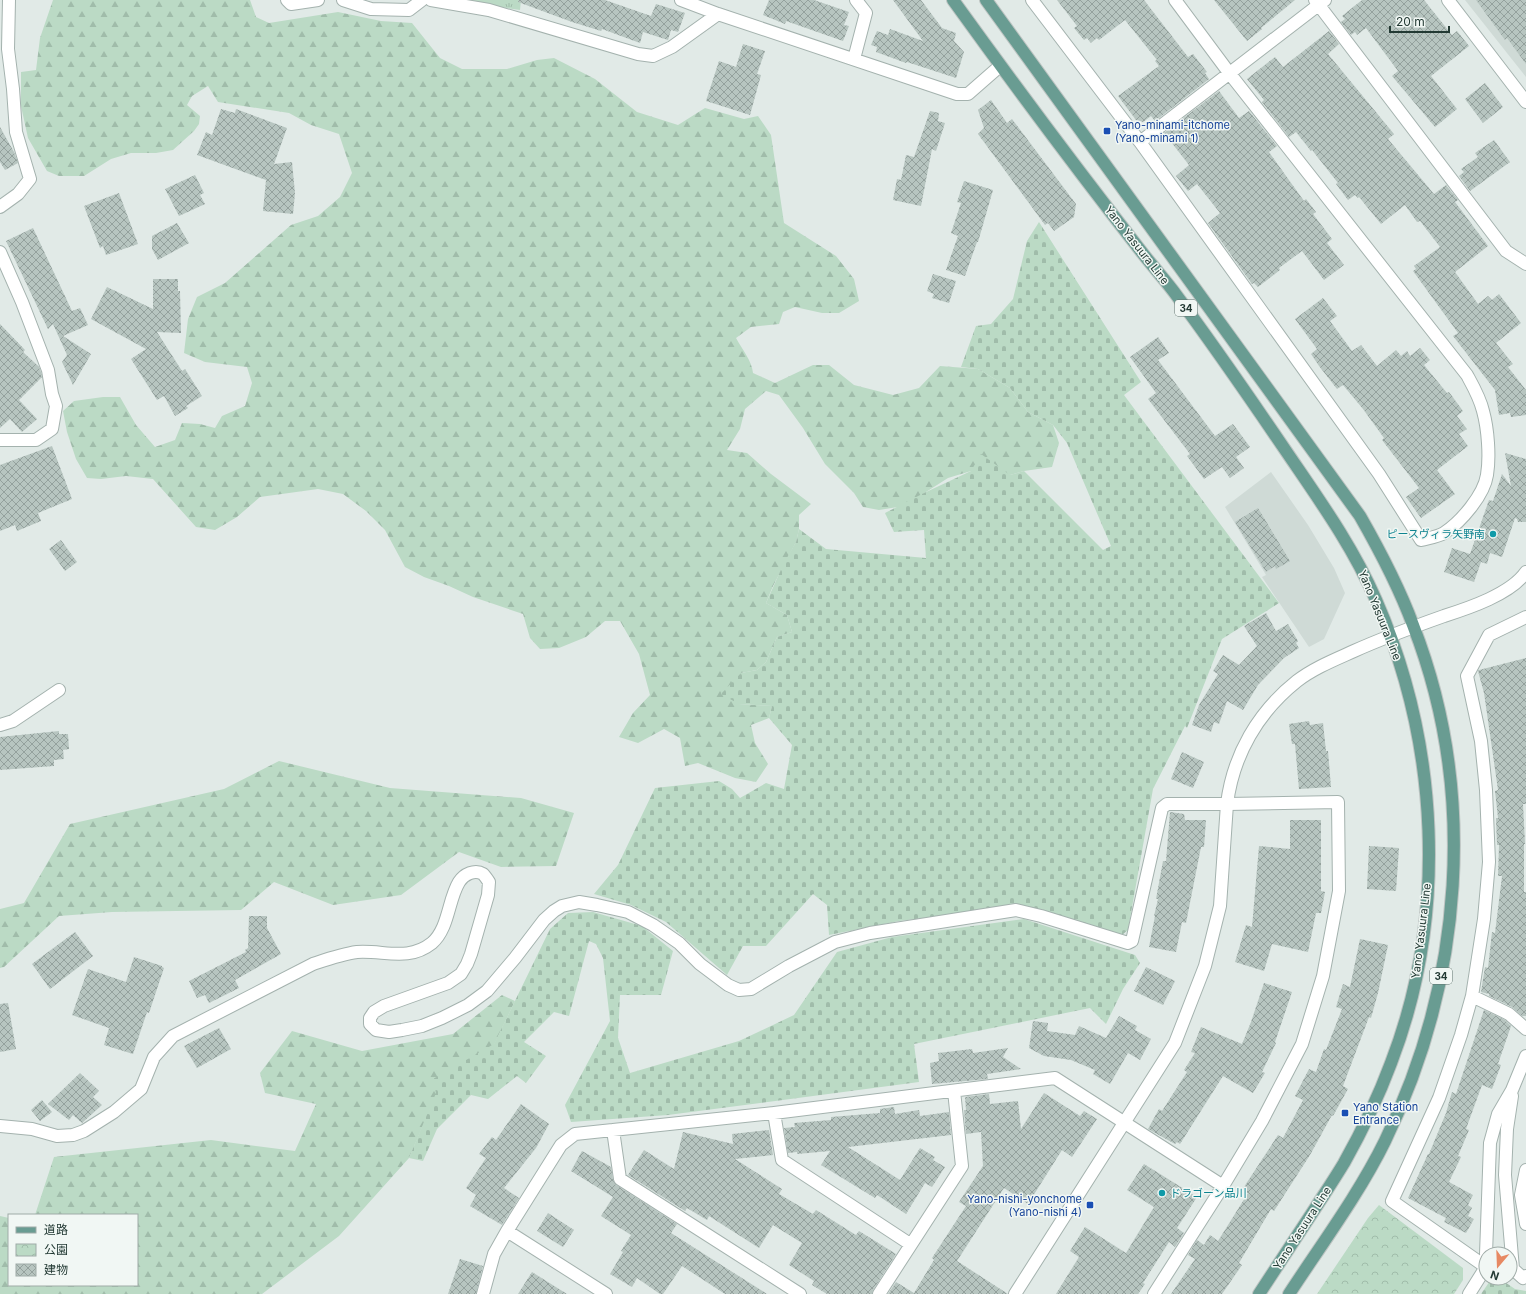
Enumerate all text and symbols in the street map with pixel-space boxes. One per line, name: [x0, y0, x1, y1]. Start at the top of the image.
scale bar: [1390, 8, 1449, 34]
text: 20 m: [1396, 14, 1425, 29]
place label: Yano-minami-itchome (Yano-minami 1): [1115, 118, 1230, 145]
marker: Yano-minami-itchome (Yano-minami 1): [1102, 126, 1112, 136]
street label: Yano Yasuura Line: [1102, 203, 1172, 287]
road number: 34: [1175, 300, 1197, 316]
place label: ピースヴィラ矢野南: [1387, 527, 1485, 541]
marker: ピースヴィラ矢野南: [1488, 529, 1498, 539]
street label: Yano Yasuura Line: [1356, 568, 1404, 662]
street label: Yano Yasuura Line: [1408, 883, 1434, 979]
road number: 34: [1430, 968, 1452, 984]
place label: Yano Station Entrance: [1353, 1100, 1418, 1127]
marker: Yano Station Entrance: [1340, 1108, 1350, 1118]
street label: Yano Yasuura Line: [1270, 1184, 1334, 1272]
place label: ドラゴーン品川: [1170, 1186, 1246, 1200]
marker: ドラゴーン品川: [1157, 1188, 1167, 1198]
place label: Yano-nishi-yonchome (Yano-nishi 4): [967, 1192, 1082, 1219]
marker: Yano-nishi-yonchome (Yano-nishi 4): [1085, 1200, 1095, 1210]
legend: [8, 1214, 138, 1286]
text: 道路: [44, 1222, 68, 1237]
text: 公園: [44, 1242, 68, 1257]
north arrow: [1478, 1246, 1518, 1286]
text: 建物: [44, 1262, 68, 1277]
text: N: [1488, 1267, 1501, 1283]

